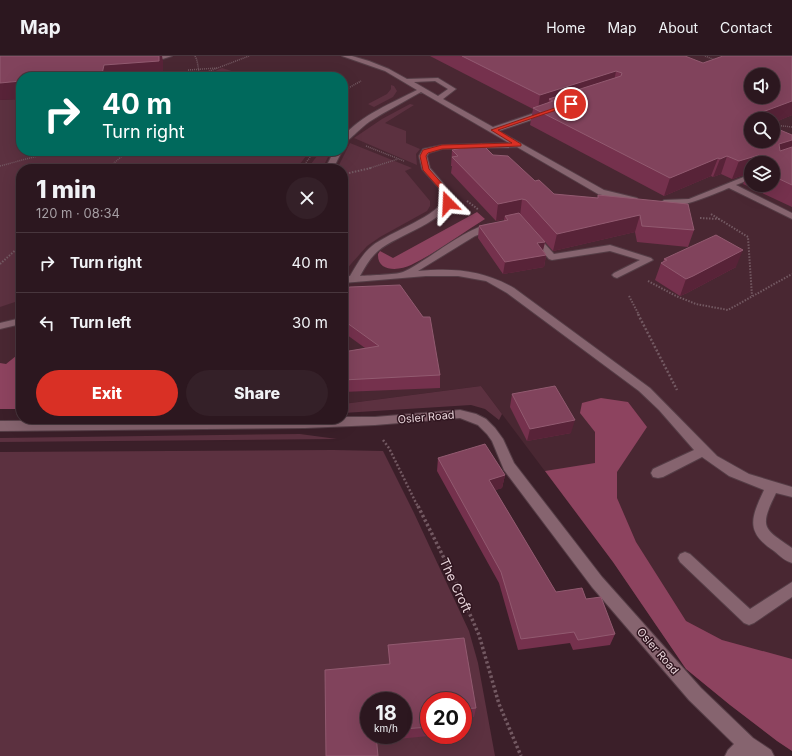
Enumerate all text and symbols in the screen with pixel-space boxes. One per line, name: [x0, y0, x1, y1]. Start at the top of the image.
text: Map: [20, 16, 61, 39]
text: Home: [546, 19, 585, 36]
text: Map: [607, 19, 637, 36]
text: About: [659, 19, 698, 36]
text: Contact: [720, 19, 772, 36]
map controls: [744, 68, 780, 192]
button: sound: [744, 68, 780, 104]
text: 40 m: [102, 87, 172, 121]
pin: [554, 87, 588, 121]
icon: right: [36, 88, 88, 140]
icon: arrive: [560, 93, 582, 115]
button: search: [744, 112, 780, 148]
text: Turn right: [102, 121, 185, 142]
button: layers: [744, 156, 780, 192]
text: 1 min: [36, 175, 96, 204]
button: close: [286, 177, 328, 219]
position arrow: [427, 182, 469, 224]
text: 120 m · 08:34: [36, 205, 120, 221]
icon: right: [36, 252, 58, 274]
text: Turn right: [70, 253, 142, 272]
text: 40 m: [291, 253, 328, 272]
icon: left: [36, 312, 58, 334]
text: Turn left: [70, 313, 131, 332]
text: 30 m: [292, 313, 328, 332]
button: Exit: [36, 370, 178, 416]
button: Share: [186, 370, 328, 416]
street label: Osler Road: [397, 408, 455, 426]
street label: The Croft: [437, 555, 475, 615]
street label: Osler Road: [634, 625, 682, 677]
speed limit sign: 20: [420, 692, 472, 744]
text: 18: [375, 701, 397, 725]
text: km/h: [374, 722, 398, 734]

